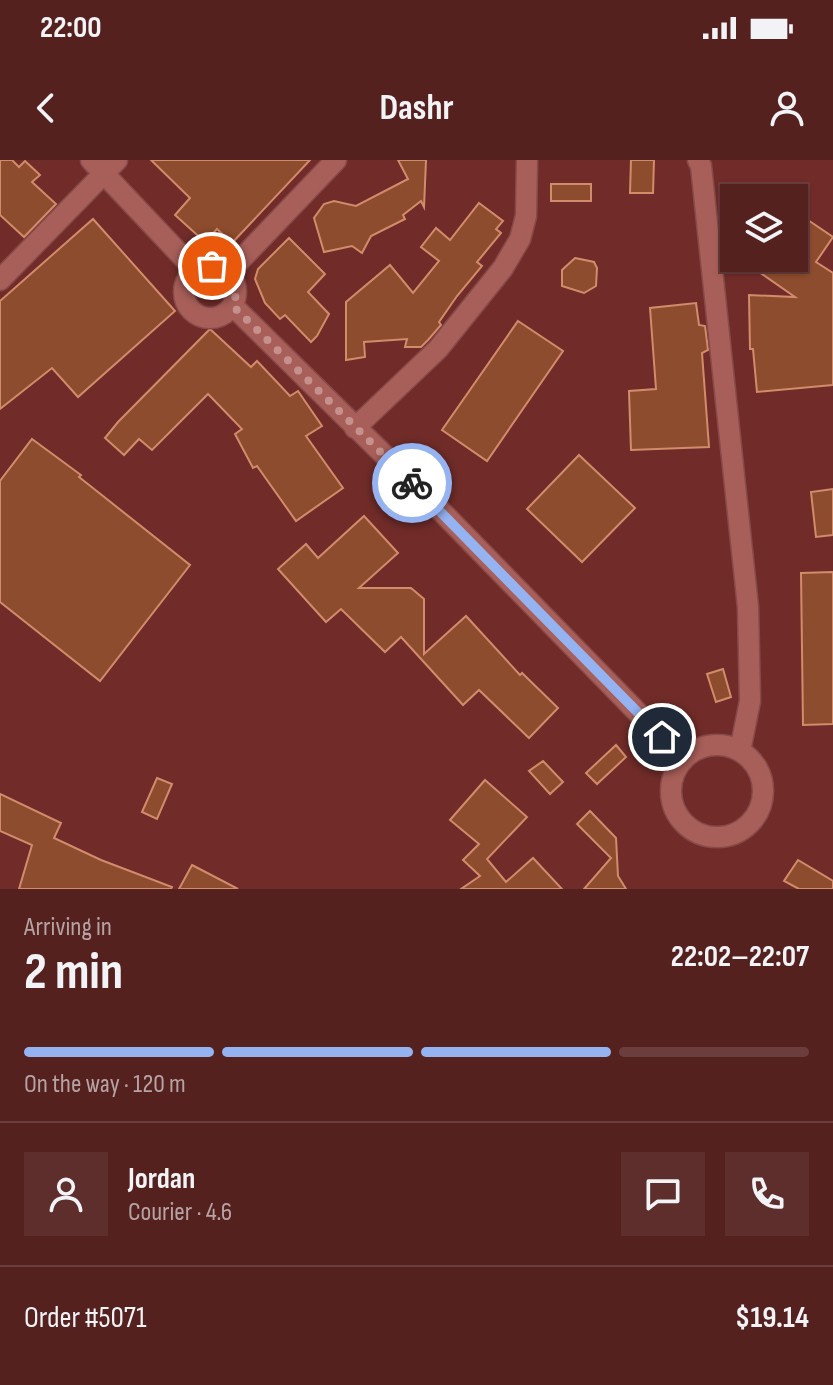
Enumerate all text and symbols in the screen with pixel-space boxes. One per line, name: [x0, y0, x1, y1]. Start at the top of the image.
text: 22:00: [40, 10, 102, 46]
icon: back: [24, 86, 68, 130]
icon: person: [765, 86, 809, 130]
text: Dashr: [379, 87, 454, 130]
map controls: [720, 184, 808, 272]
button: layers: [720, 184, 808, 272]
pin: [178, 232, 246, 300]
icon: bag: [190, 244, 234, 288]
courier: [372, 443, 452, 523]
icon: bike: [390, 461, 434, 505]
pin: [628, 703, 696, 771]
icon: home: [640, 715, 684, 759]
text: Arriving in: [24, 912, 112, 943]
text: 22:02–22:07: [671, 939, 809, 975]
text: 2 min: [24, 941, 123, 1004]
text: On the way · 120 m: [24, 1069, 186, 1100]
button: person: [24, 1152, 108, 1236]
button: chat: [621, 1152, 705, 1236]
button: phone: [725, 1152, 809, 1236]
text: Jordan: [128, 1161, 195, 1197]
text: Courier · 4.6: [128, 1197, 232, 1228]
text: Order #5071: [24, 1300, 147, 1336]
text: $19.14: [735, 1300, 809, 1336]

